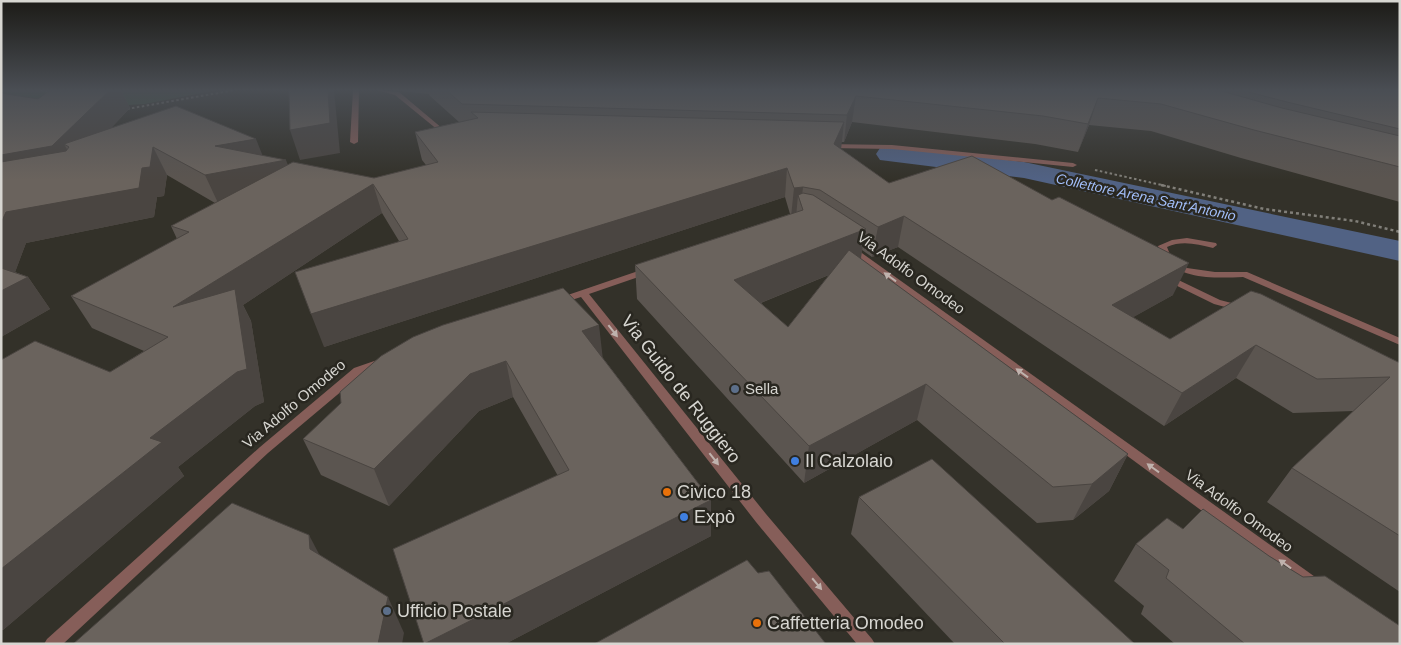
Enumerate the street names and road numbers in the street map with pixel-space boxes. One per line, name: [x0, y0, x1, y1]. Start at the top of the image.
street label: Via Adolfo Omodeo: [854, 228, 968, 317]
street label: Via Guido de Ruggiero: [617, 311, 745, 467]
street label: Via Adolfo Omodeo: [239, 356, 349, 452]
street label: Via Adolfo Omodeo: [1182, 466, 1296, 555]

